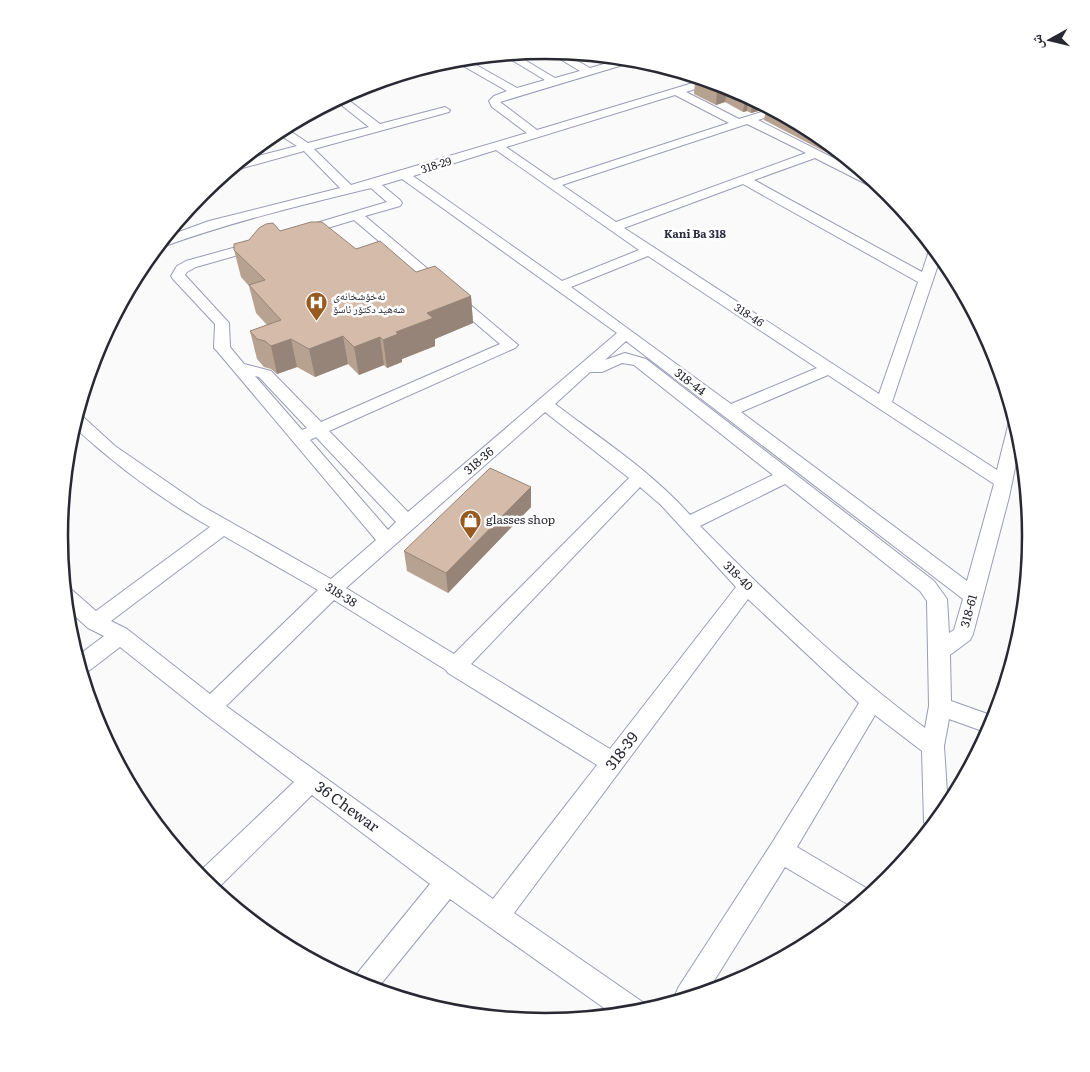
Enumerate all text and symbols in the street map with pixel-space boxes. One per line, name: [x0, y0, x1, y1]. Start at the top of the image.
north arrow: [1025, 15, 1075, 65]
text: ش: [1025, 33, 1047, 51]
street label: 318-29: [418, 152, 453, 176]
district label: Kani Ba 318: [664, 225, 726, 241]
place label: نەخۆشخانەی شەهید دکتۆر ئاسۆ: [333, 287, 405, 316]
hospital icon: نەخۆشخانەی شەهید دکتۆر ئاسۆ: [305, 290, 329, 321]
street label: 318-46: [732, 299, 768, 330]
street label: 318-44: [671, 363, 710, 399]
street label: 318-36: [459, 442, 498, 478]
shop icon: glasses shop: [458, 508, 482, 539]
place label: glasses shop: [486, 510, 555, 528]
street label: 318-40: [720, 556, 758, 594]
street label: 318-38: [322, 577, 361, 611]
street label: 318-61: [955, 592, 981, 629]
street label: 318-39: [599, 726, 643, 774]
street label: 36 Chewar: [311, 775, 385, 837]

